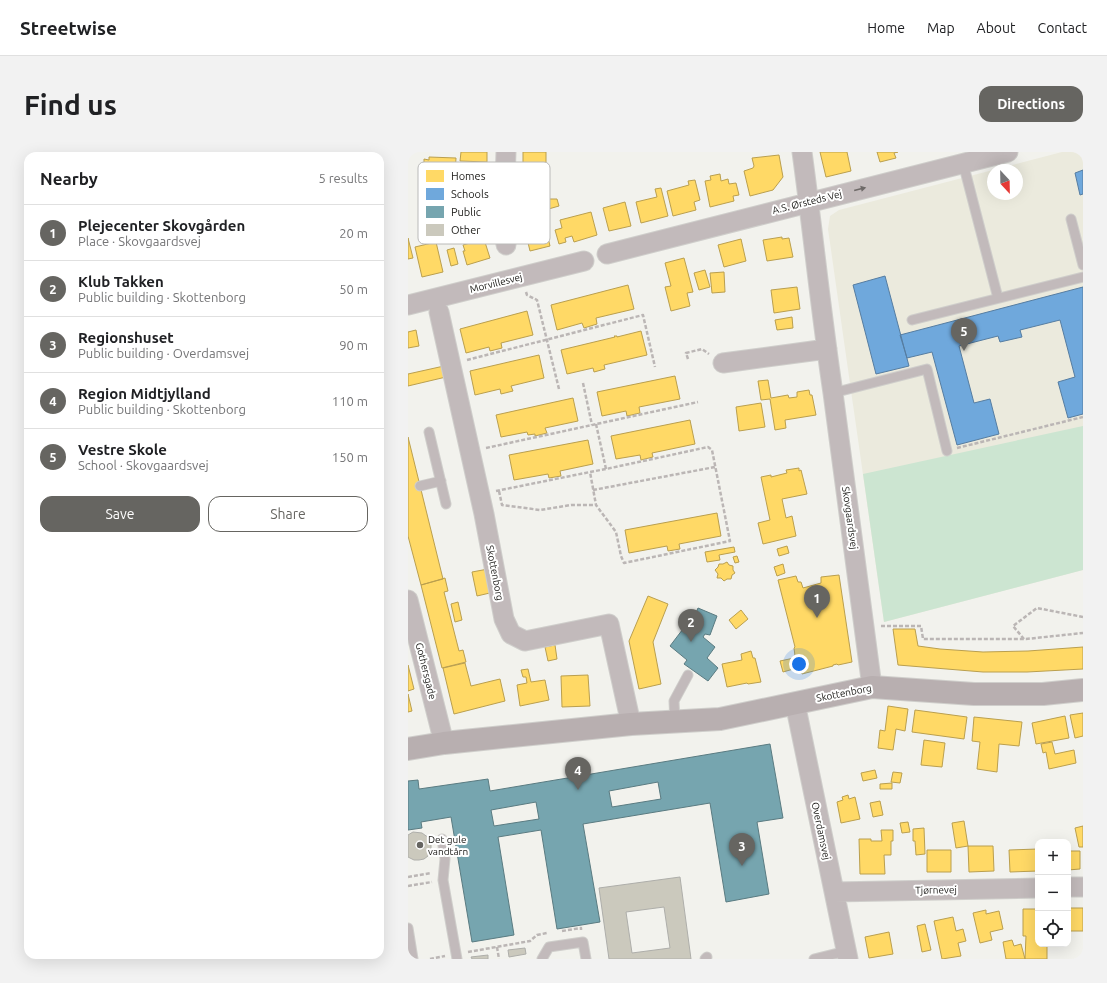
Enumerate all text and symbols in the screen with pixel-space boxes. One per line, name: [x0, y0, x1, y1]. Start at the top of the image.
text: Streetwise: [20, 17, 117, 39]
text: Home: [867, 20, 905, 36]
text: Map: [927, 20, 955, 36]
text: About: [977, 20, 1016, 36]
text: Contact: [1038, 20, 1087, 36]
button: Directions: [979, 86, 1083, 122]
text: Find us: [24, 89, 117, 120]
legend: [418, 162, 550, 244]
north arrow: [987, 164, 1023, 200]
text: Nearby: [40, 169, 98, 188]
text: Homes: [451, 170, 486, 182]
text: 5 results: [318, 171, 368, 185]
one-way arrow: [855, 186, 867, 192]
text: Schools: [451, 188, 489, 200]
street label: A.S. Ørsteds Vej: [771, 188, 843, 216]
text: Public: [451, 206, 481, 218]
text: Plejecenter Skovgården: [78, 217, 245, 234]
text: Other: [451, 224, 481, 236]
text: 1: [49, 226, 57, 240]
text: 20 m: [339, 226, 368, 240]
text: Place · Skovgaardsvej: [78, 234, 201, 248]
street label: Morvillesvej: [469, 271, 523, 295]
text: Klub Takken: [78, 273, 164, 290]
text: 2: [49, 282, 57, 296]
text: 50 m: [339, 282, 368, 296]
text: Public building · Skottenborg: [78, 290, 246, 304]
pin: 5: [951, 318, 977, 351]
text: Regionshuset: [78, 329, 174, 346]
text: 3: [49, 338, 57, 352]
text: 90 m: [339, 338, 368, 352]
text: Public building · Overdamsvej: [78, 346, 249, 360]
text: Region Midtjylland: [78, 385, 211, 402]
text: 4: [49, 394, 57, 408]
text: 110 m: [332, 394, 368, 408]
text: Public building · Skottenborg: [78, 402, 246, 416]
text: Vestre Skole: [78, 441, 167, 458]
text: 5: [49, 450, 57, 464]
text: 150 m: [332, 450, 368, 464]
text: School · Skovgaardsvej: [78, 458, 209, 472]
street label: Skovgaardsvej: [840, 486, 860, 550]
button: Save: [40, 496, 200, 532]
button: Share: [208, 496, 368, 532]
street label: Skottenborg: [484, 544, 506, 602]
pin: 1: [804, 585, 830, 618]
pin: 2: [678, 609, 704, 642]
street label: Gothersgade: [414, 642, 438, 700]
your location: [789, 654, 809, 674]
street label: Skottenborg: [815, 682, 873, 704]
pin: 4: [565, 757, 591, 790]
street label: Overdamsvej: [810, 801, 832, 861]
pin: 3: [729, 833, 755, 866]
place label: Det gule vandtårn: [428, 834, 468, 857]
map controls: [1035, 839, 1071, 947]
button: +: [1035, 839, 1071, 875]
marker: Det gule vandtårn: [415, 840, 425, 850]
button: −: [1035, 875, 1071, 911]
street label: Tjørnevej: [915, 884, 957, 896]
button: locate: [1035, 911, 1071, 947]

